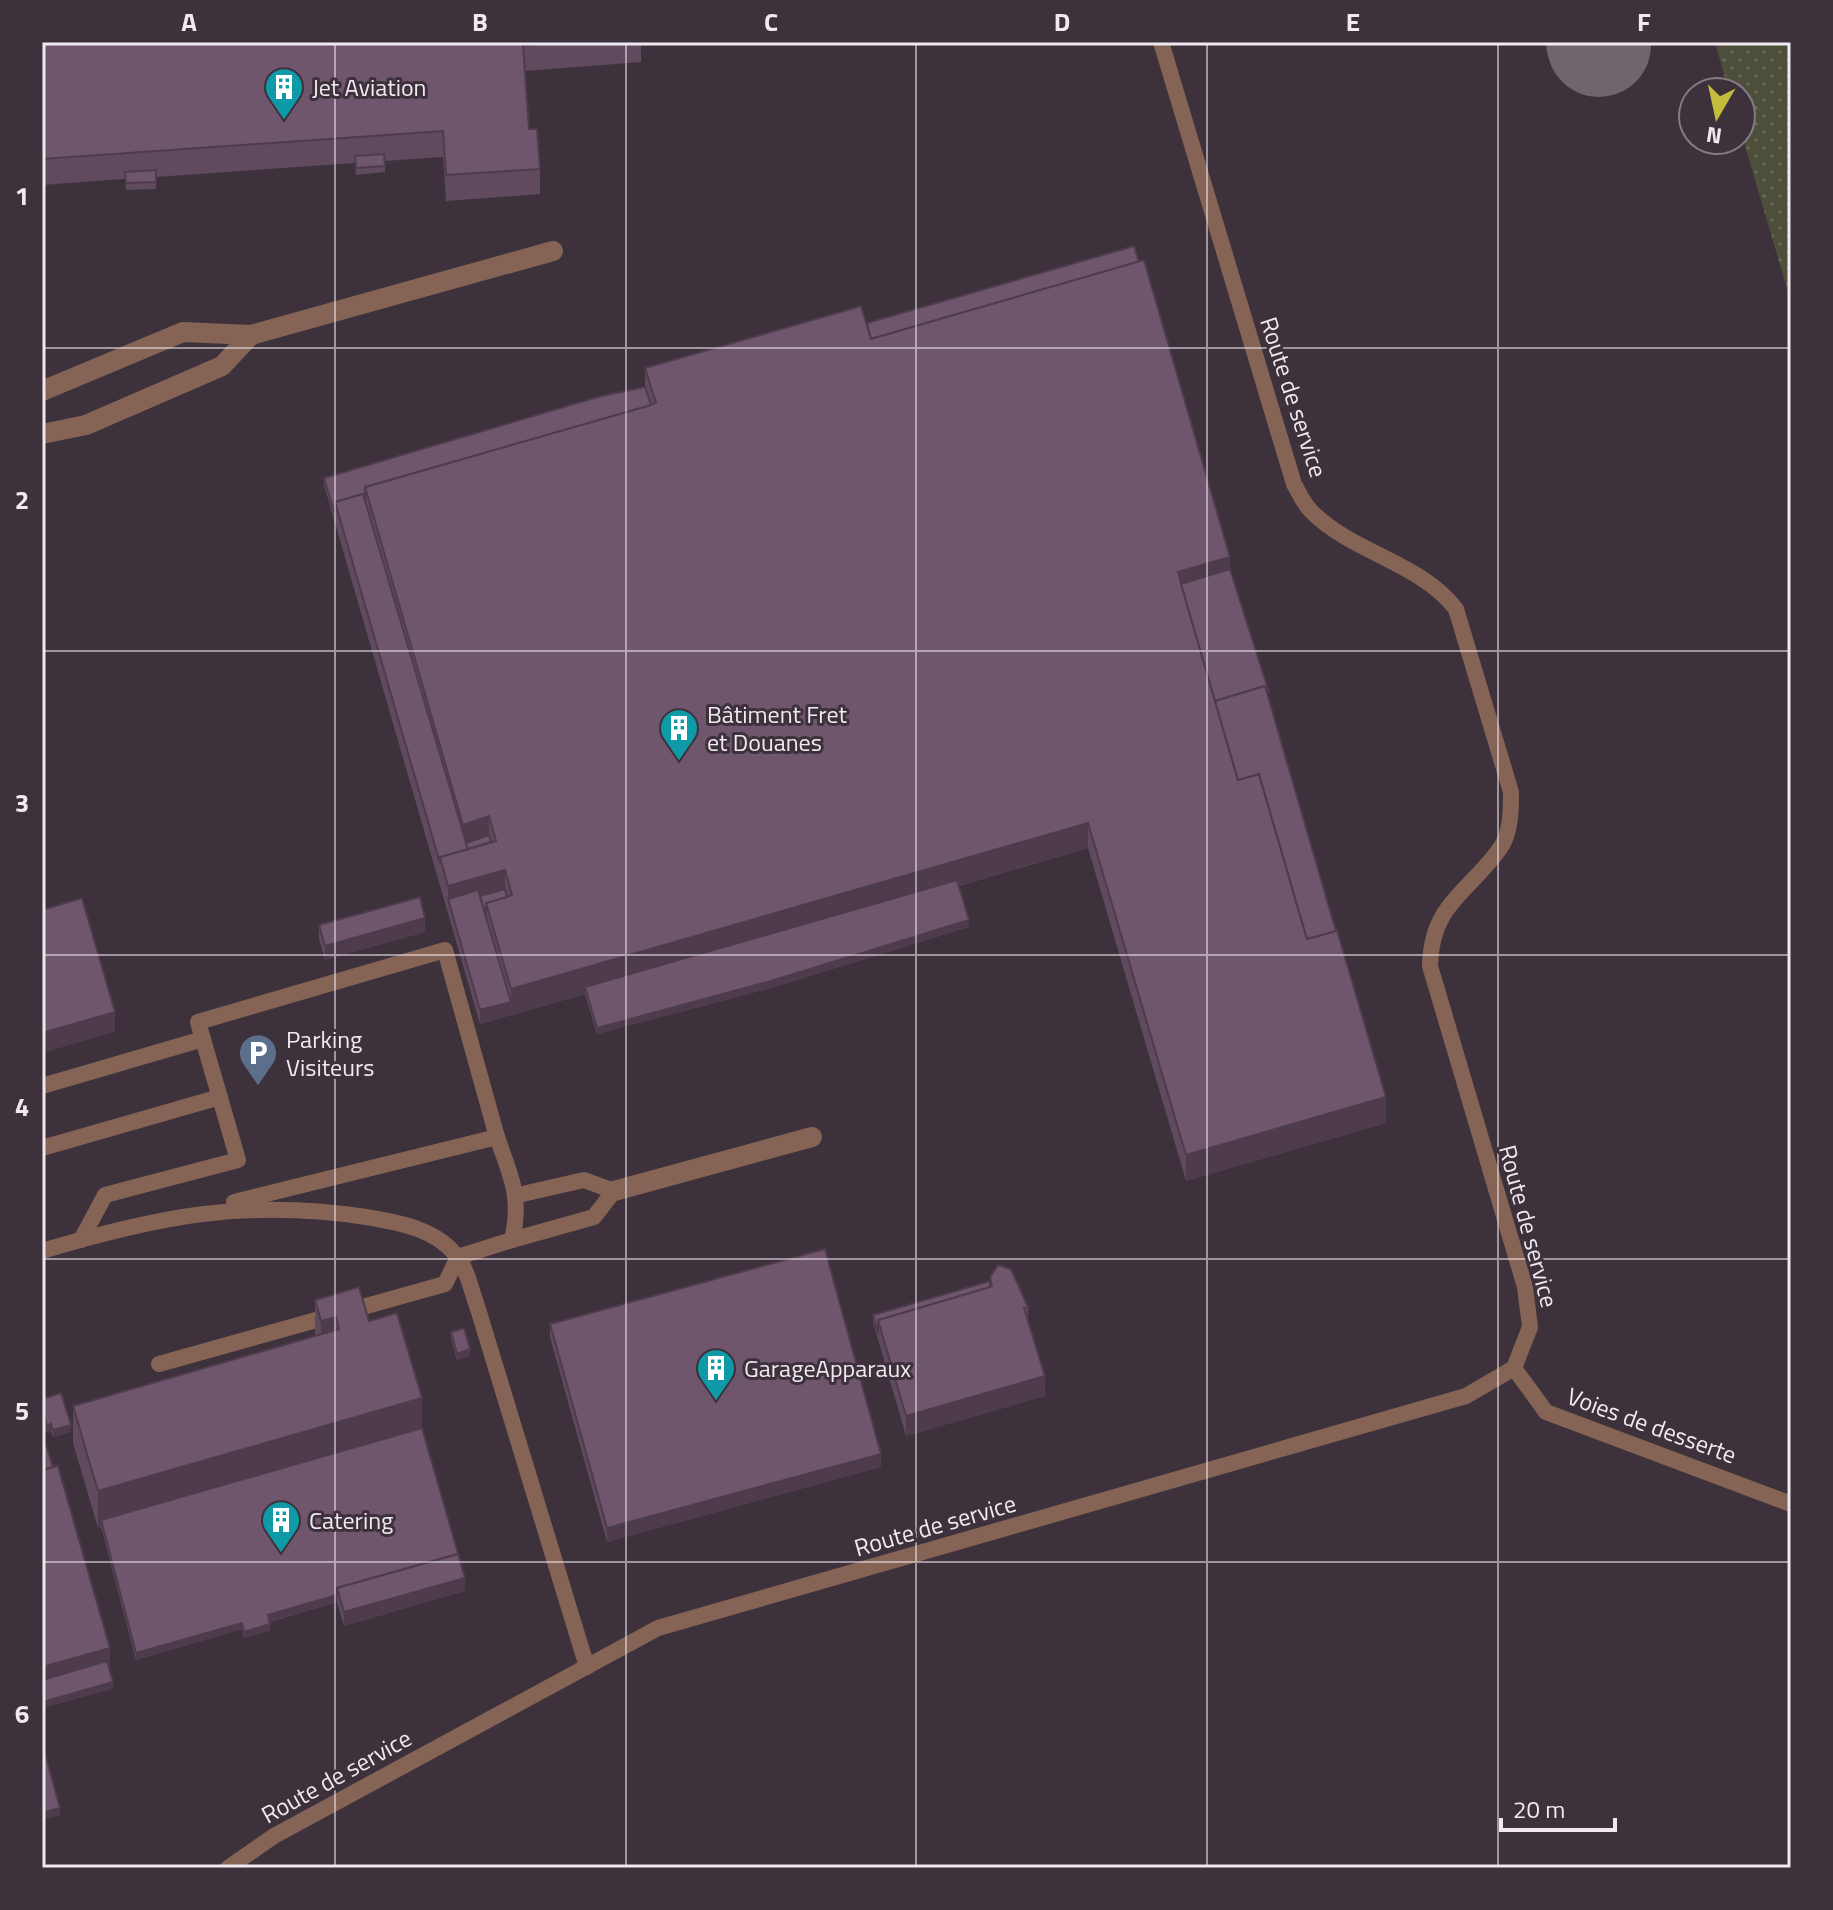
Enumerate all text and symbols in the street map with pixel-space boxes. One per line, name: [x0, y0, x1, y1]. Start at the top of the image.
text: A: [181, 2, 197, 41]
text: B: [472, 2, 488, 41]
text: C: [764, 2, 778, 41]
text: D: [1054, 2, 1070, 41]
text: E: [1346, 2, 1360, 41]
text: F: [1637, 2, 1651, 41]
building icon: Jet Aviation: [263, 66, 305, 121]
place label: Jet Aviation: [312, 69, 427, 105]
north arrow: [1677, 76, 1757, 156]
text: N: [1704, 118, 1724, 154]
text: 1: [15, 176, 29, 215]
street label: Route de service: [1251, 312, 1337, 482]
text: 2: [15, 480, 29, 519]
place label: Bâtiment Fret et Douanes: [707, 696, 847, 760]
building icon: Bâtiment Fret et Douanes: [658, 707, 700, 762]
text: 3: [15, 783, 29, 822]
place label: Parking Visiteurs: [286, 1021, 374, 1085]
parking icon: Parking Visiteurs: [237, 1032, 279, 1087]
text: 4: [15, 1087, 29, 1126]
street label: Route de service: [1490, 1141, 1568, 1311]
building icon: GarageApparaux: [695, 1347, 737, 1402]
place label: GarageApparaux: [744, 1350, 911, 1386]
street label: Voies de desserte: [1562, 1378, 1742, 1472]
text: 5: [15, 1391, 29, 1430]
street label: Route de service: [850, 1485, 1020, 1565]
building icon: Catering: [260, 1499, 302, 1554]
place label: Catering: [309, 1502, 393, 1538]
text: 6: [15, 1694, 29, 1733]
street label: Route de service: [254, 1720, 418, 1832]
scale bar: [1501, 1782, 1615, 1832]
text: 20 m: [1513, 1791, 1565, 1827]

